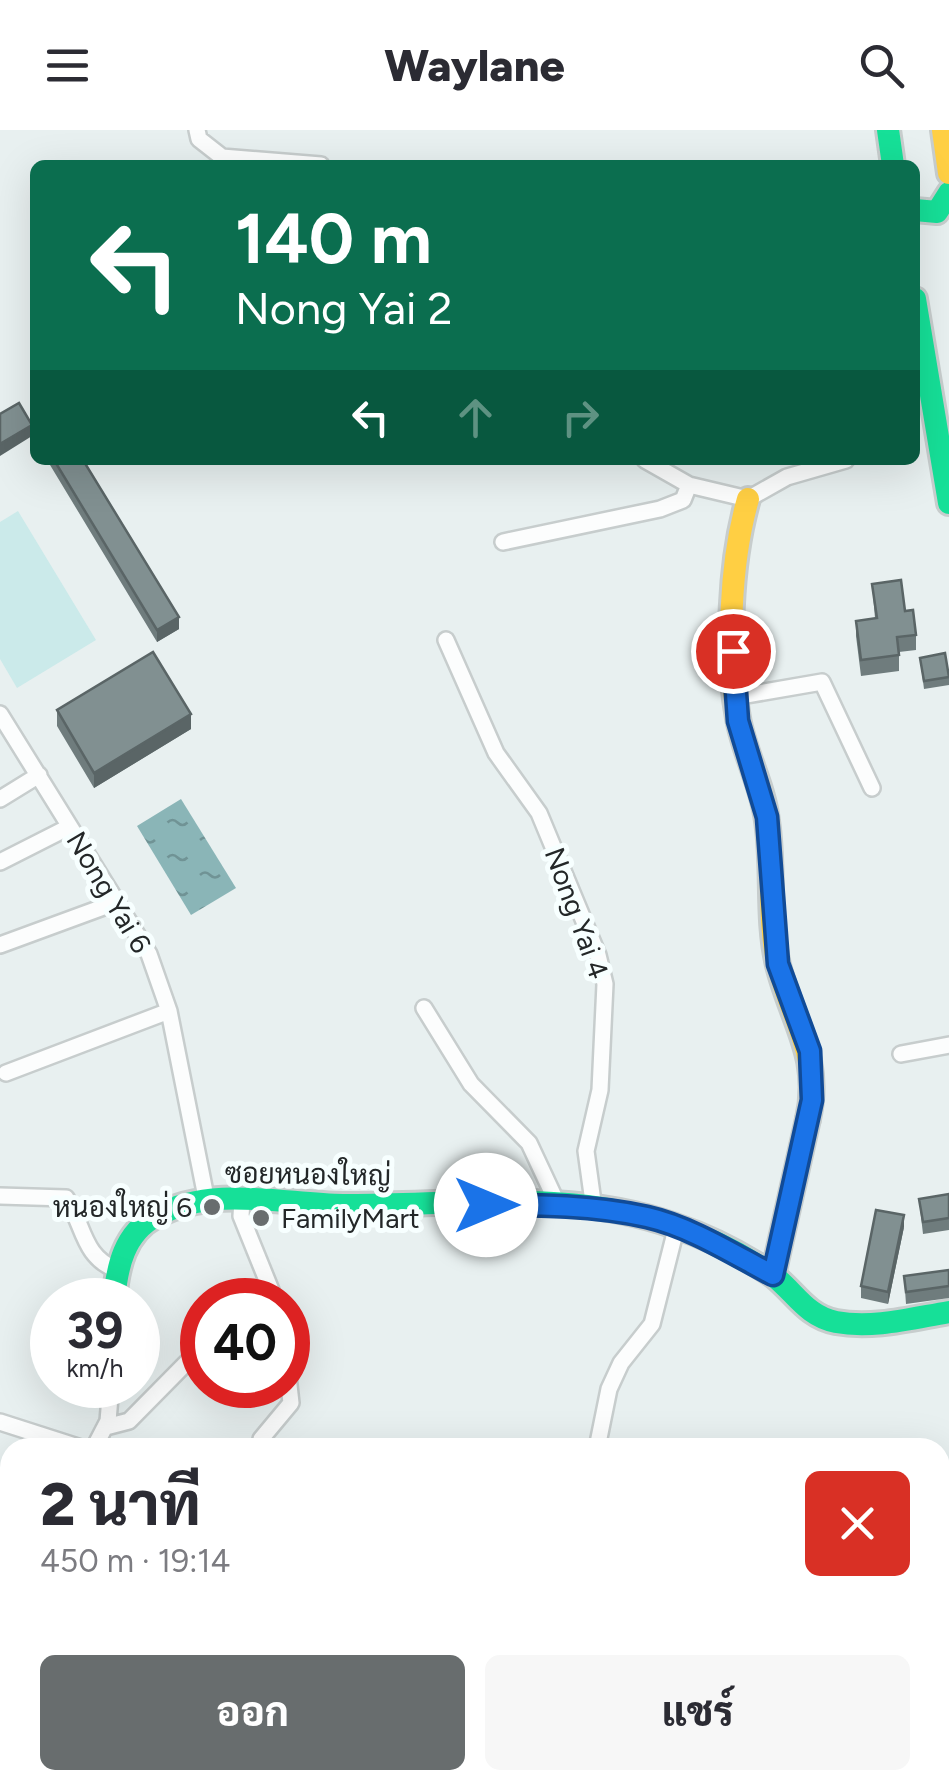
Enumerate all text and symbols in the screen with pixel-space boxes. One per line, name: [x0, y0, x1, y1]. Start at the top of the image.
icon: menu: [40, 38, 95, 93]
text: Waylane: [384, 38, 565, 92]
icon: search: [854, 38, 909, 93]
text: 140 m: [235, 196, 432, 281]
icon: left: [70, 200, 200, 330]
text: Nong Yai 2: [235, 281, 453, 335]
icon: left: [343, 390, 398, 445]
icon: ahead: [448, 390, 503, 445]
icon: right: [553, 390, 608, 445]
pin: [691, 609, 776, 694]
icon: arrive: [706, 624, 761, 679]
street label: Nong Yai 6: [59, 825, 159, 959]
street label: Nong Yai 4: [538, 843, 616, 983]
position arrow: [434, 1153, 538, 1257]
street label: ซอยหนองใหญ่: [225, 1154, 391, 1193]
place label: หนองใหญ่ 6: [53, 1188, 192, 1225]
marker: หนองใหญ่ 6: [201, 1196, 223, 1218]
place label: FamilyMart: [281, 1201, 420, 1235]
marker: FamilyMart: [250, 1207, 272, 1229]
speed limit sign: 40: [180, 1278, 310, 1408]
text: 39: [67, 1300, 123, 1361]
text: km/h: [66, 1353, 124, 1383]
text: 2 นาที: [40, 1468, 201, 1540]
button: close: [805, 1471, 910, 1576]
text: 450 m · 19:14: [40, 1542, 230, 1580]
button: ออก: [40, 1655, 465, 1770]
button: แชร์: [485, 1655, 910, 1770]

